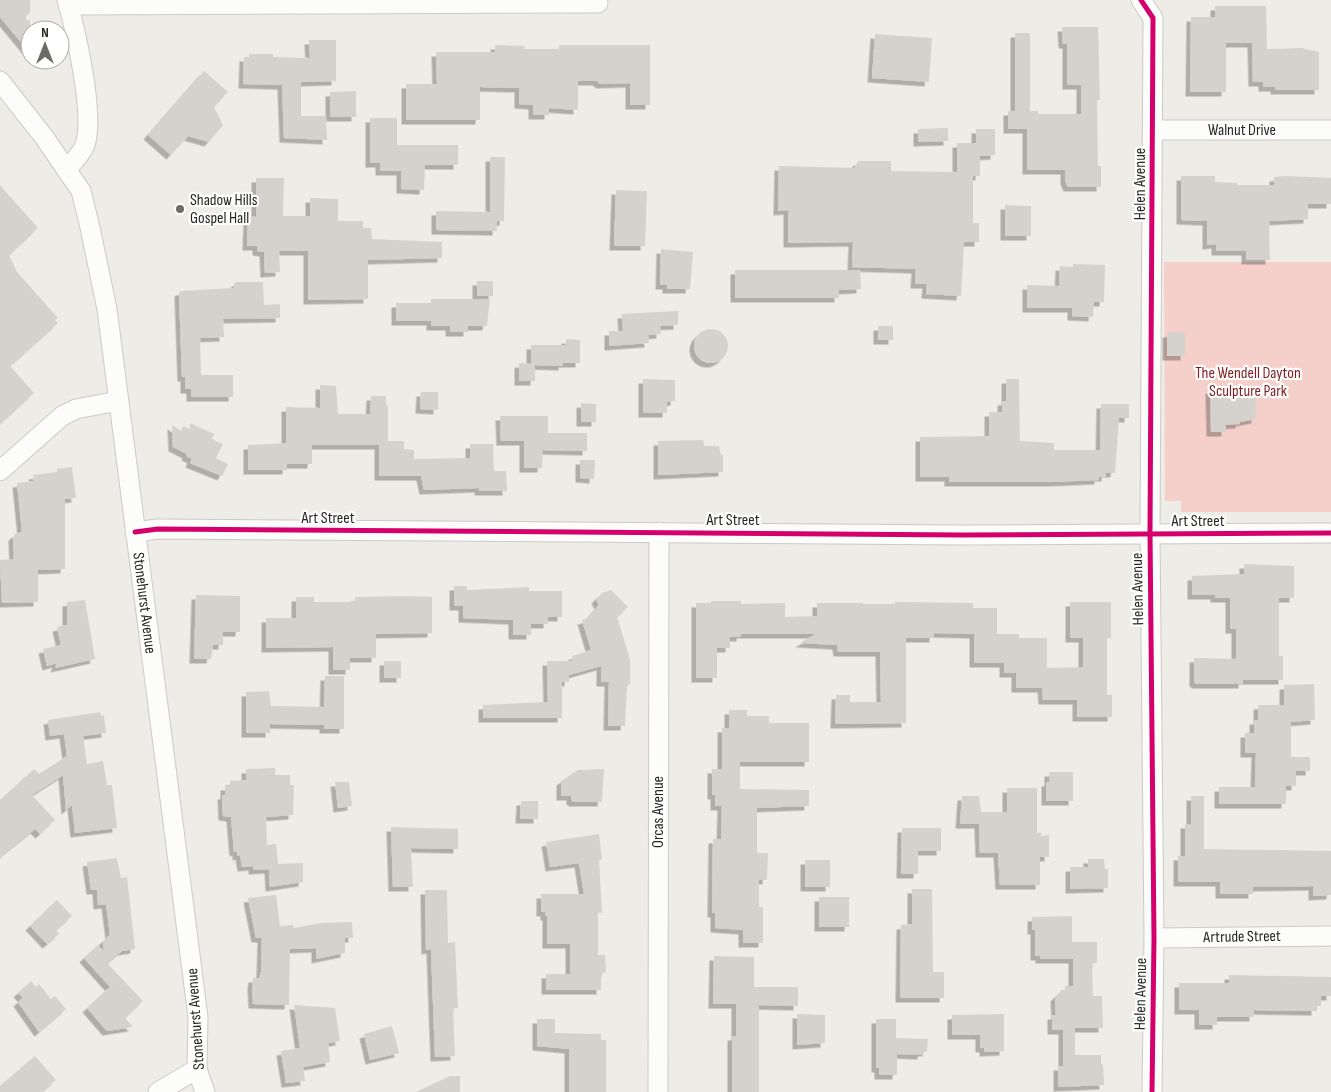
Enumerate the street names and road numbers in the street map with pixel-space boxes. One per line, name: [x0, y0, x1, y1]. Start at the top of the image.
street label: Walnut Drive: [1208, 121, 1276, 140]
street label: Helen Avenue: [1131, 148, 1150, 220]
street label: Art Street: [300, 509, 355, 528]
street label: Art Street: [705, 511, 760, 530]
street label: Art Street: [1170, 512, 1225, 531]
street label: Stonehurst Avenue: [128, 551, 160, 655]
street label: Helen Avenue: [1128, 553, 1148, 625]
street label: Orcas Avenue: [649, 776, 668, 848]
street label: Artrude Street: [1202, 927, 1281, 947]
street label: Helen Avenue: [1131, 958, 1151, 1030]
street label: Stonehurst Avenue: [183, 968, 209, 1070]

